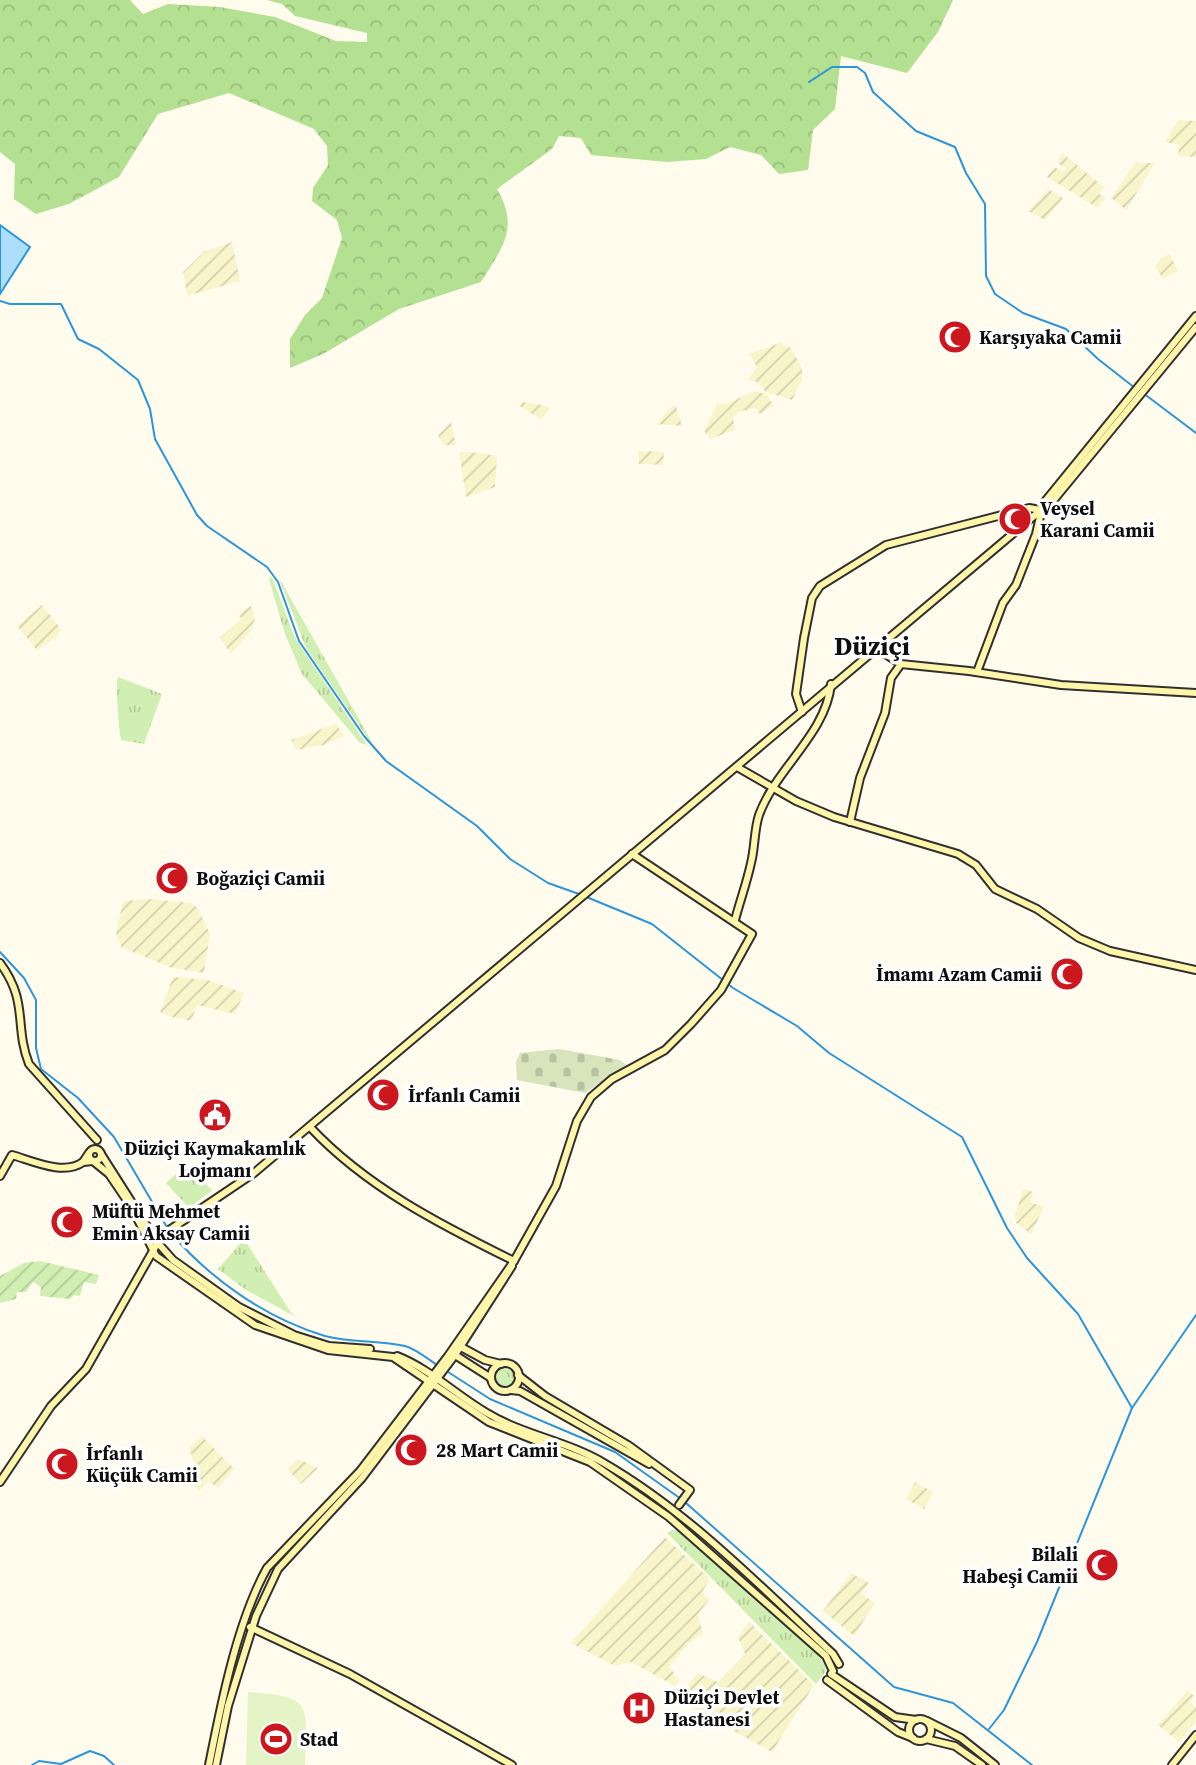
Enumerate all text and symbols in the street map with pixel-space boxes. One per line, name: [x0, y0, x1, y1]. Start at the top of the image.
mosque icon: Karşıyaka Camii: [936, 318, 974, 356]
place label: Karşıyaka Camii: [979, 324, 1122, 350]
place label: Veysel Karani Camii: [1040, 495, 1154, 543]
mosque icon: Veysel Karani Camii: [996, 500, 1034, 538]
district label: Düziçi: [834, 628, 910, 664]
mosque icon: Boğaziçi Camii: [153, 859, 191, 897]
place label: Boğaziçi Camii: [196, 865, 325, 891]
mosque icon: İmamı Azam Camii: [1048, 955, 1086, 993]
place label: İmamı Azam Camii: [876, 961, 1042, 987]
mosque icon: İrfanlı Camii: [364, 1076, 402, 1114]
place label: İrfanlı Camii: [408, 1082, 520, 1108]
public building icon: Düziçi Kaymakamlık Lojmanı: [196, 1096, 234, 1134]
place label: Düziçi Kaymakamlık Lojmanı: [124, 1135, 307, 1183]
place label: Müftü Mehmet Emin Aksay Camii: [92, 1198, 250, 1246]
mosque icon: Müftü Mehmet Emin Aksay Camii: [48, 1203, 86, 1241]
mosque icon: 28 Mart Camii: [392, 1431, 430, 1469]
place label: 28 Mart Camii: [436, 1437, 558, 1463]
place label: İrfanlı Küçük Camii: [86, 1440, 198, 1488]
mosque icon: İrfanlı Küçük Camii: [43, 1445, 81, 1483]
place label: Bilali Habeşi Camii: [962, 1541, 1078, 1589]
mosque icon: Bilali Habeşi Camii: [1083, 1546, 1121, 1584]
place label: Düziçi Devlet Hastanesi: [664, 1684, 779, 1732]
hospital icon: Düziçi Devlet Hastanesi: [620, 1689, 658, 1727]
sports icon: Stad: [257, 1720, 295, 1758]
place label: Stad: [300, 1726, 338, 1752]

